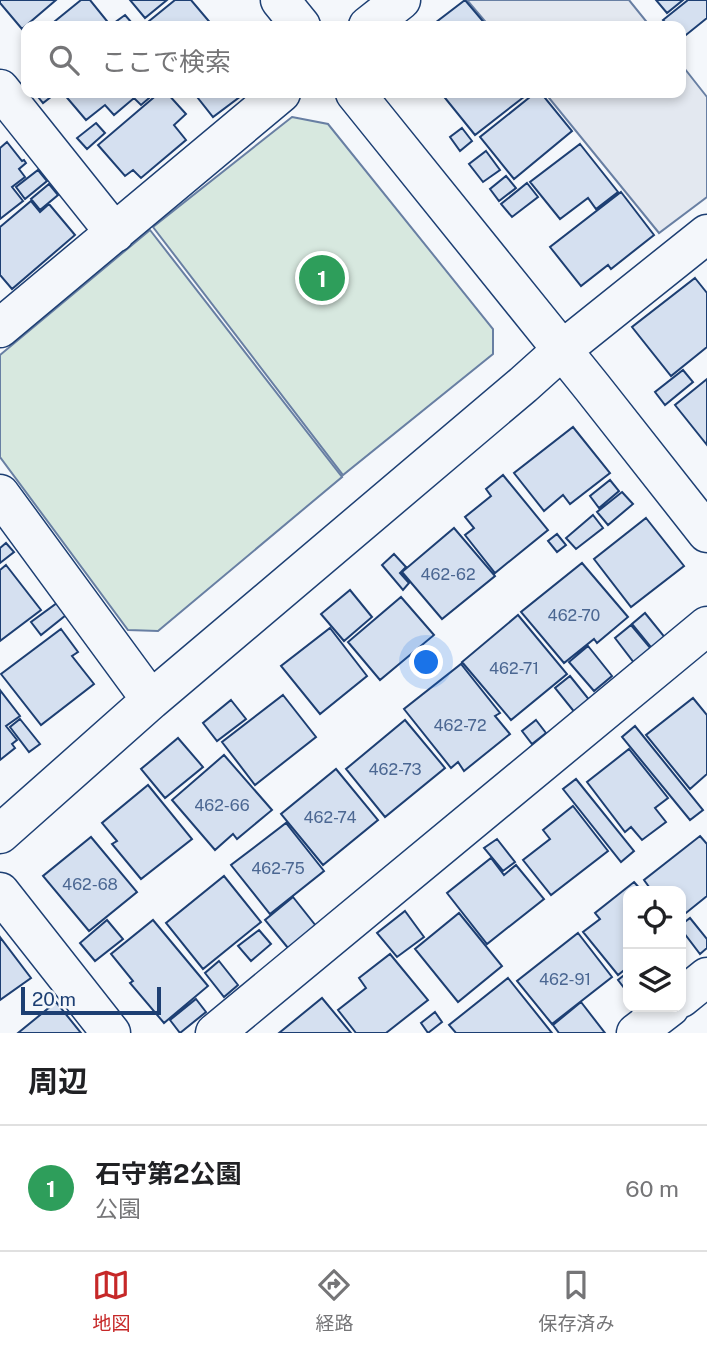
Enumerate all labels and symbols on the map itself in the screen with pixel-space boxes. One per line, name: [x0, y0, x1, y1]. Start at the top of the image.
pin: 1: [299, 252, 345, 304]
house number: 462-62: [420, 565, 476, 584]
house number: 462-70: [548, 606, 601, 625]
your location: [409, 645, 443, 679]
house number: 462-71: [489, 659, 539, 678]
house number: 462-72: [434, 716, 487, 735]
house number: 462-73: [368, 760, 422, 779]
house number: 462-66: [194, 796, 250, 815]
house number: 462-74: [304, 808, 356, 827]
house number: 462-75: [251, 859, 305, 878]
house number: 462-68: [62, 875, 118, 894]
house number: 462-91: [539, 970, 591, 989]
scale bar: [21, 984, 161, 1016]

